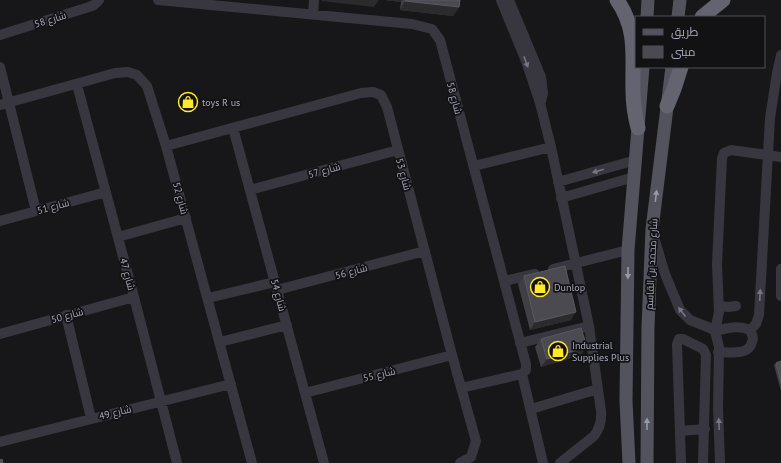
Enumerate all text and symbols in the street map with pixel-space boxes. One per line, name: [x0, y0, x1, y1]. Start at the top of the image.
street label: شارع 58: [32, 8, 68, 31]
legend: [635, 16, 765, 68]
text: طريق: [671, 24, 699, 39]
text: مبنى: [671, 44, 696, 59]
one-way arrow: [524, 56, 530, 68]
street label: شارع 58: [444, 81, 465, 116]
shop icon: toys R us: [177, 91, 199, 113]
place label: toys R us: [202, 96, 240, 109]
street label: شارع 53: [393, 157, 414, 192]
street label: شارع 57: [307, 160, 342, 181]
one-way arrow: [592, 168, 604, 174]
street label: شارع 52: [170, 181, 191, 216]
one-way arrow: [653, 190, 659, 202]
street label: شارع 51: [36, 196, 71, 217]
street label: شارع محمد بن القاسم: [643, 218, 661, 310]
street label: شارع 47: [117, 257, 138, 292]
street label: شارع 56: [334, 261, 369, 282]
one-way arrow: [625, 267, 631, 280]
shop icon: Dunlop: [529, 276, 551, 298]
street label: شارع 54: [268, 278, 289, 313]
place label: Dunlop: [554, 281, 585, 294]
one-way arrow: [757, 289, 764, 301]
street label: شارع 50: [50, 305, 85, 326]
one-way arrow: [678, 306, 686, 317]
place label: Industrial Supplies Plus: [572, 339, 629, 364]
shop icon: Industrial Supplies Plus: [547, 340, 569, 362]
street label: شارع 55: [362, 364, 397, 385]
street label: شارع 49: [98, 402, 133, 423]
one-way arrow: [644, 417, 650, 430]
one-way arrow: [715, 418, 722, 430]

